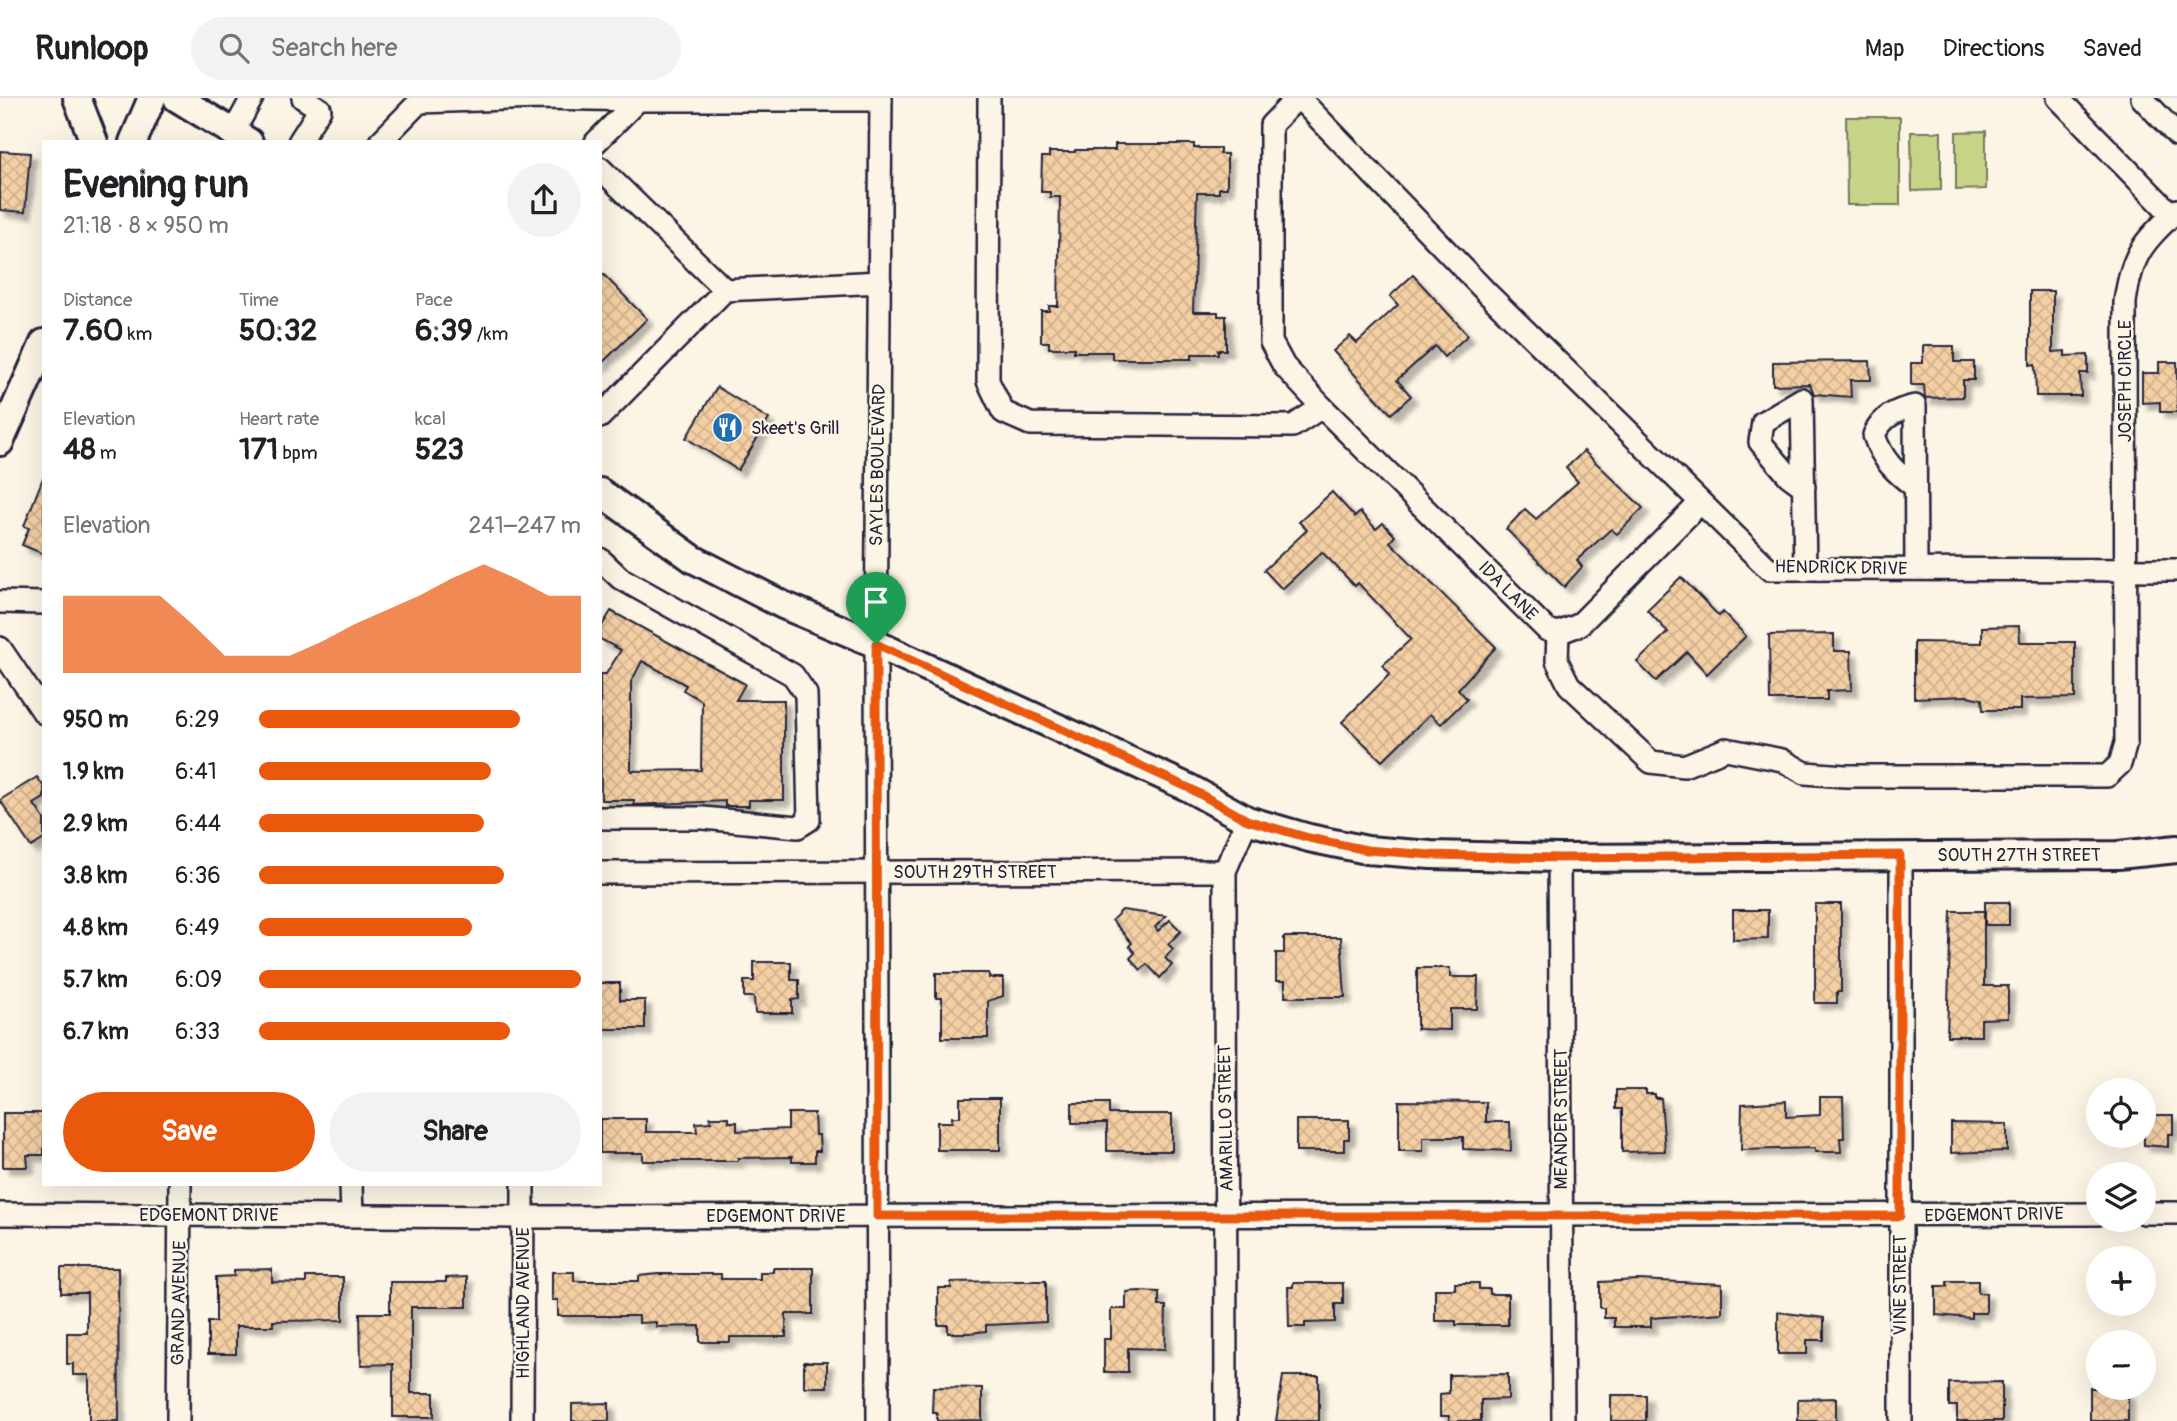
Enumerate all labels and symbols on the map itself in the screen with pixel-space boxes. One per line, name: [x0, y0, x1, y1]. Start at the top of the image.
street label: JOSEPH CIRCLE: [2114, 320, 2137, 442]
street label: SAYLES BOULEVARD: [865, 384, 891, 546]
restaurant icon: Skeet's Grill: [711, 411, 745, 445]
place label: Skeet's Grill: [751, 417, 840, 440]
street label: HENDRICK DRIVE: [1774, 555, 1908, 581]
street label: IDA LANE: [1473, 556, 1543, 626]
pin: [846, 572, 906, 644]
street label: SOUTH 27TH STREET: [1937, 844, 2101, 867]
street label: SOUTH 29TH STREET: [893, 861, 1057, 884]
street label: AMARILLO STREET: [1213, 1044, 1239, 1192]
street label: MEANDER STREET: [1550, 1049, 1573, 1189]
street label: EDGEMONT DRIVE: [1924, 1202, 2064, 1228]
street label: EDGEMONT DRIVE: [139, 1204, 279, 1227]
street label: EDGEMONT DRIVE: [706, 1205, 846, 1228]
street label: HIGHLAND AVENUE: [512, 1227, 535, 1379]
street label: VINE STREET: [1889, 1235, 1912, 1335]
street label: GRAND AVENUE: [166, 1240, 192, 1366]

